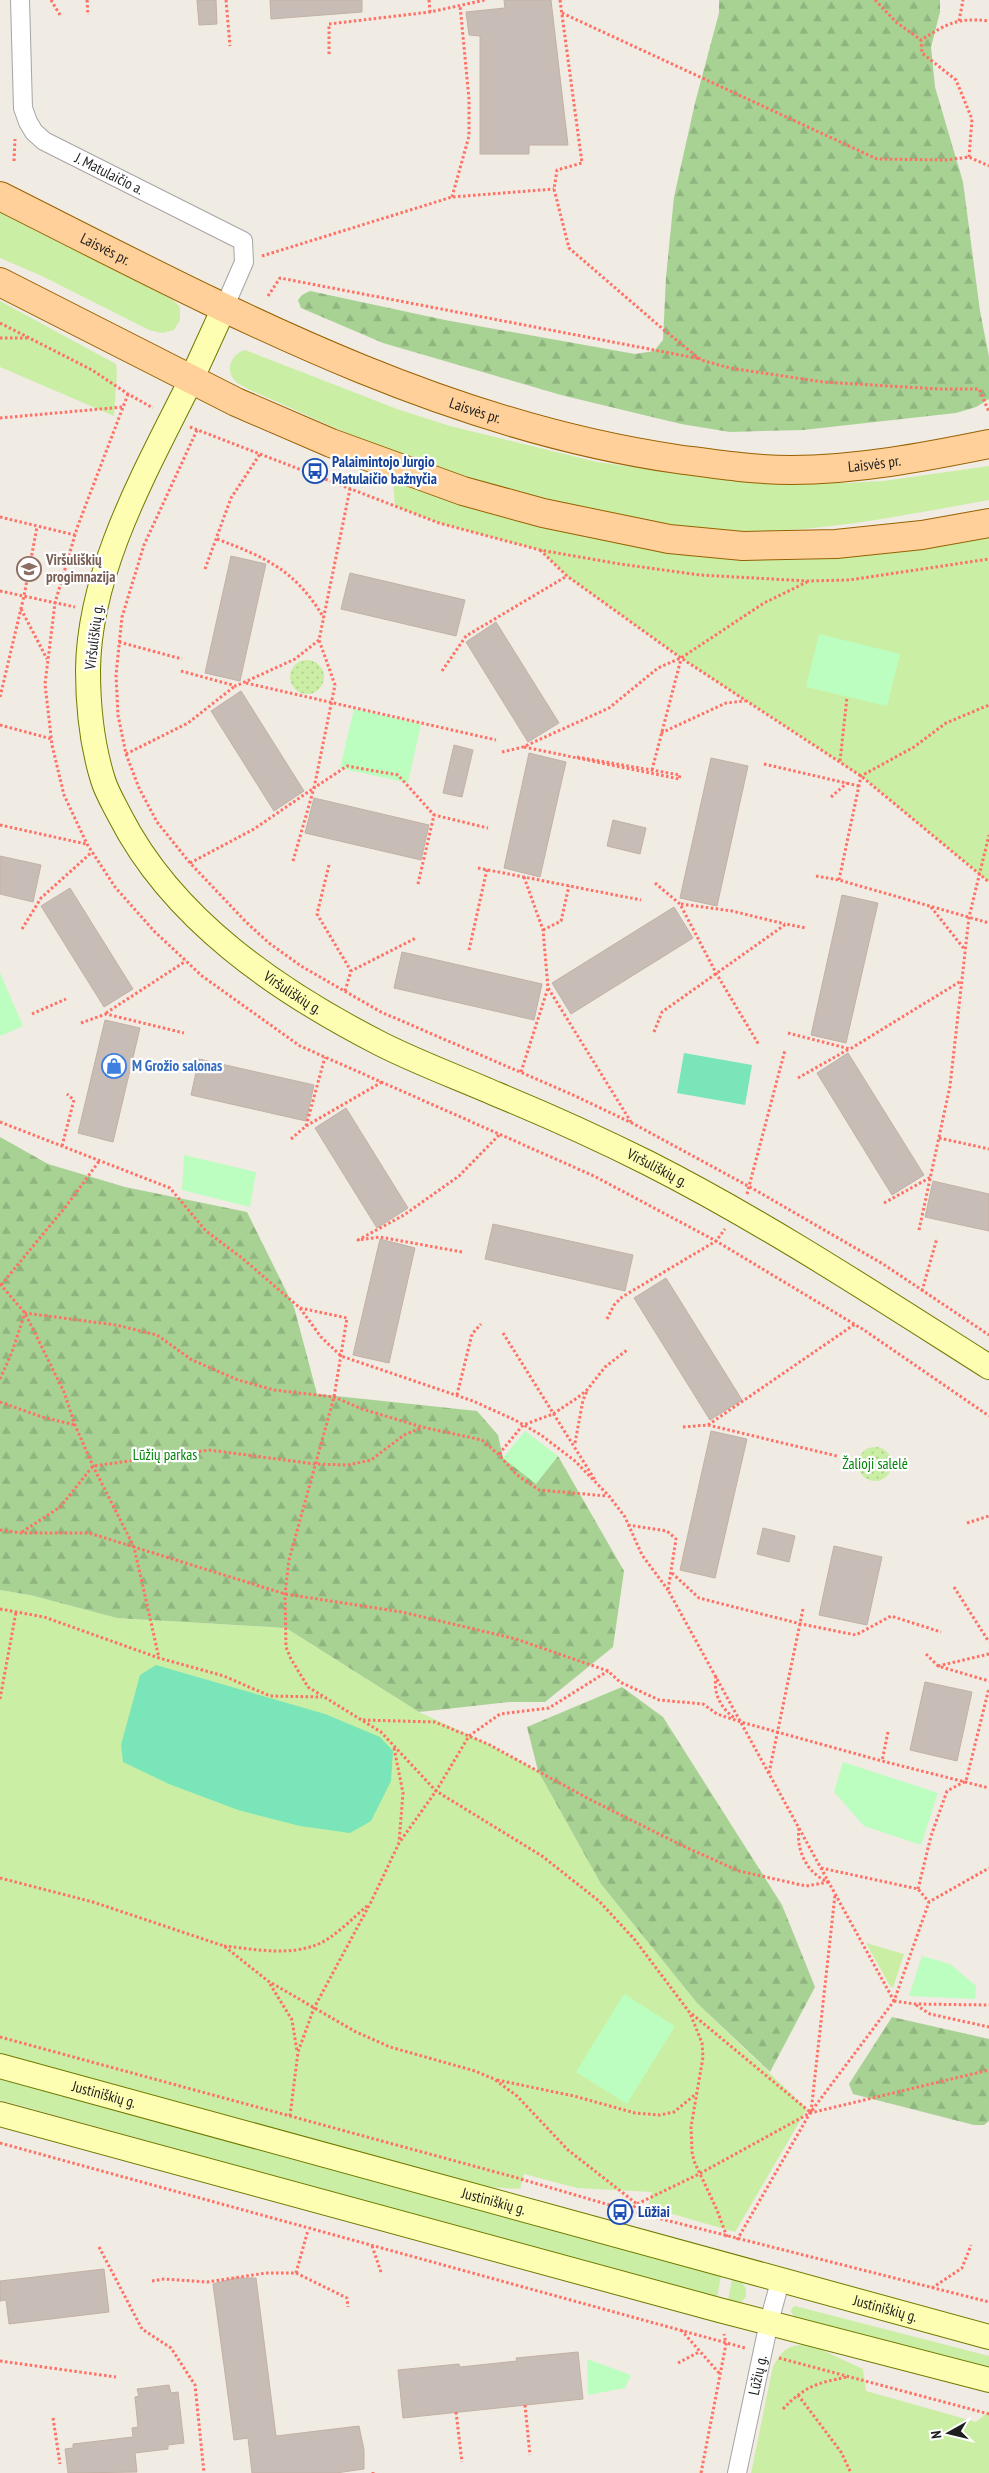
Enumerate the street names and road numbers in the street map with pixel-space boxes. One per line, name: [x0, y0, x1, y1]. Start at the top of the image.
street label: J. Matulaičio a.: [71, 148, 147, 199]
street label: Laisvės pr.: [77, 228, 134, 269]
street label: Laisvės pr.: [447, 393, 504, 428]
street label: Laisvės pr.: [847, 450, 902, 476]
street label: Viršuliškių g.: [80, 603, 107, 672]
street label: Viršuliškių g.: [259, 966, 326, 1018]
street label: Viršuliškių g.: [623, 1144, 691, 1191]
street label: Justiniškių g.: [69, 2076, 139, 2112]
street label: Justiniškių g.: [459, 2183, 528, 2219]
street label: Justiniškių g.: [850, 2290, 920, 2326]
street label: Lūžių g.: [744, 2353, 771, 2397]

